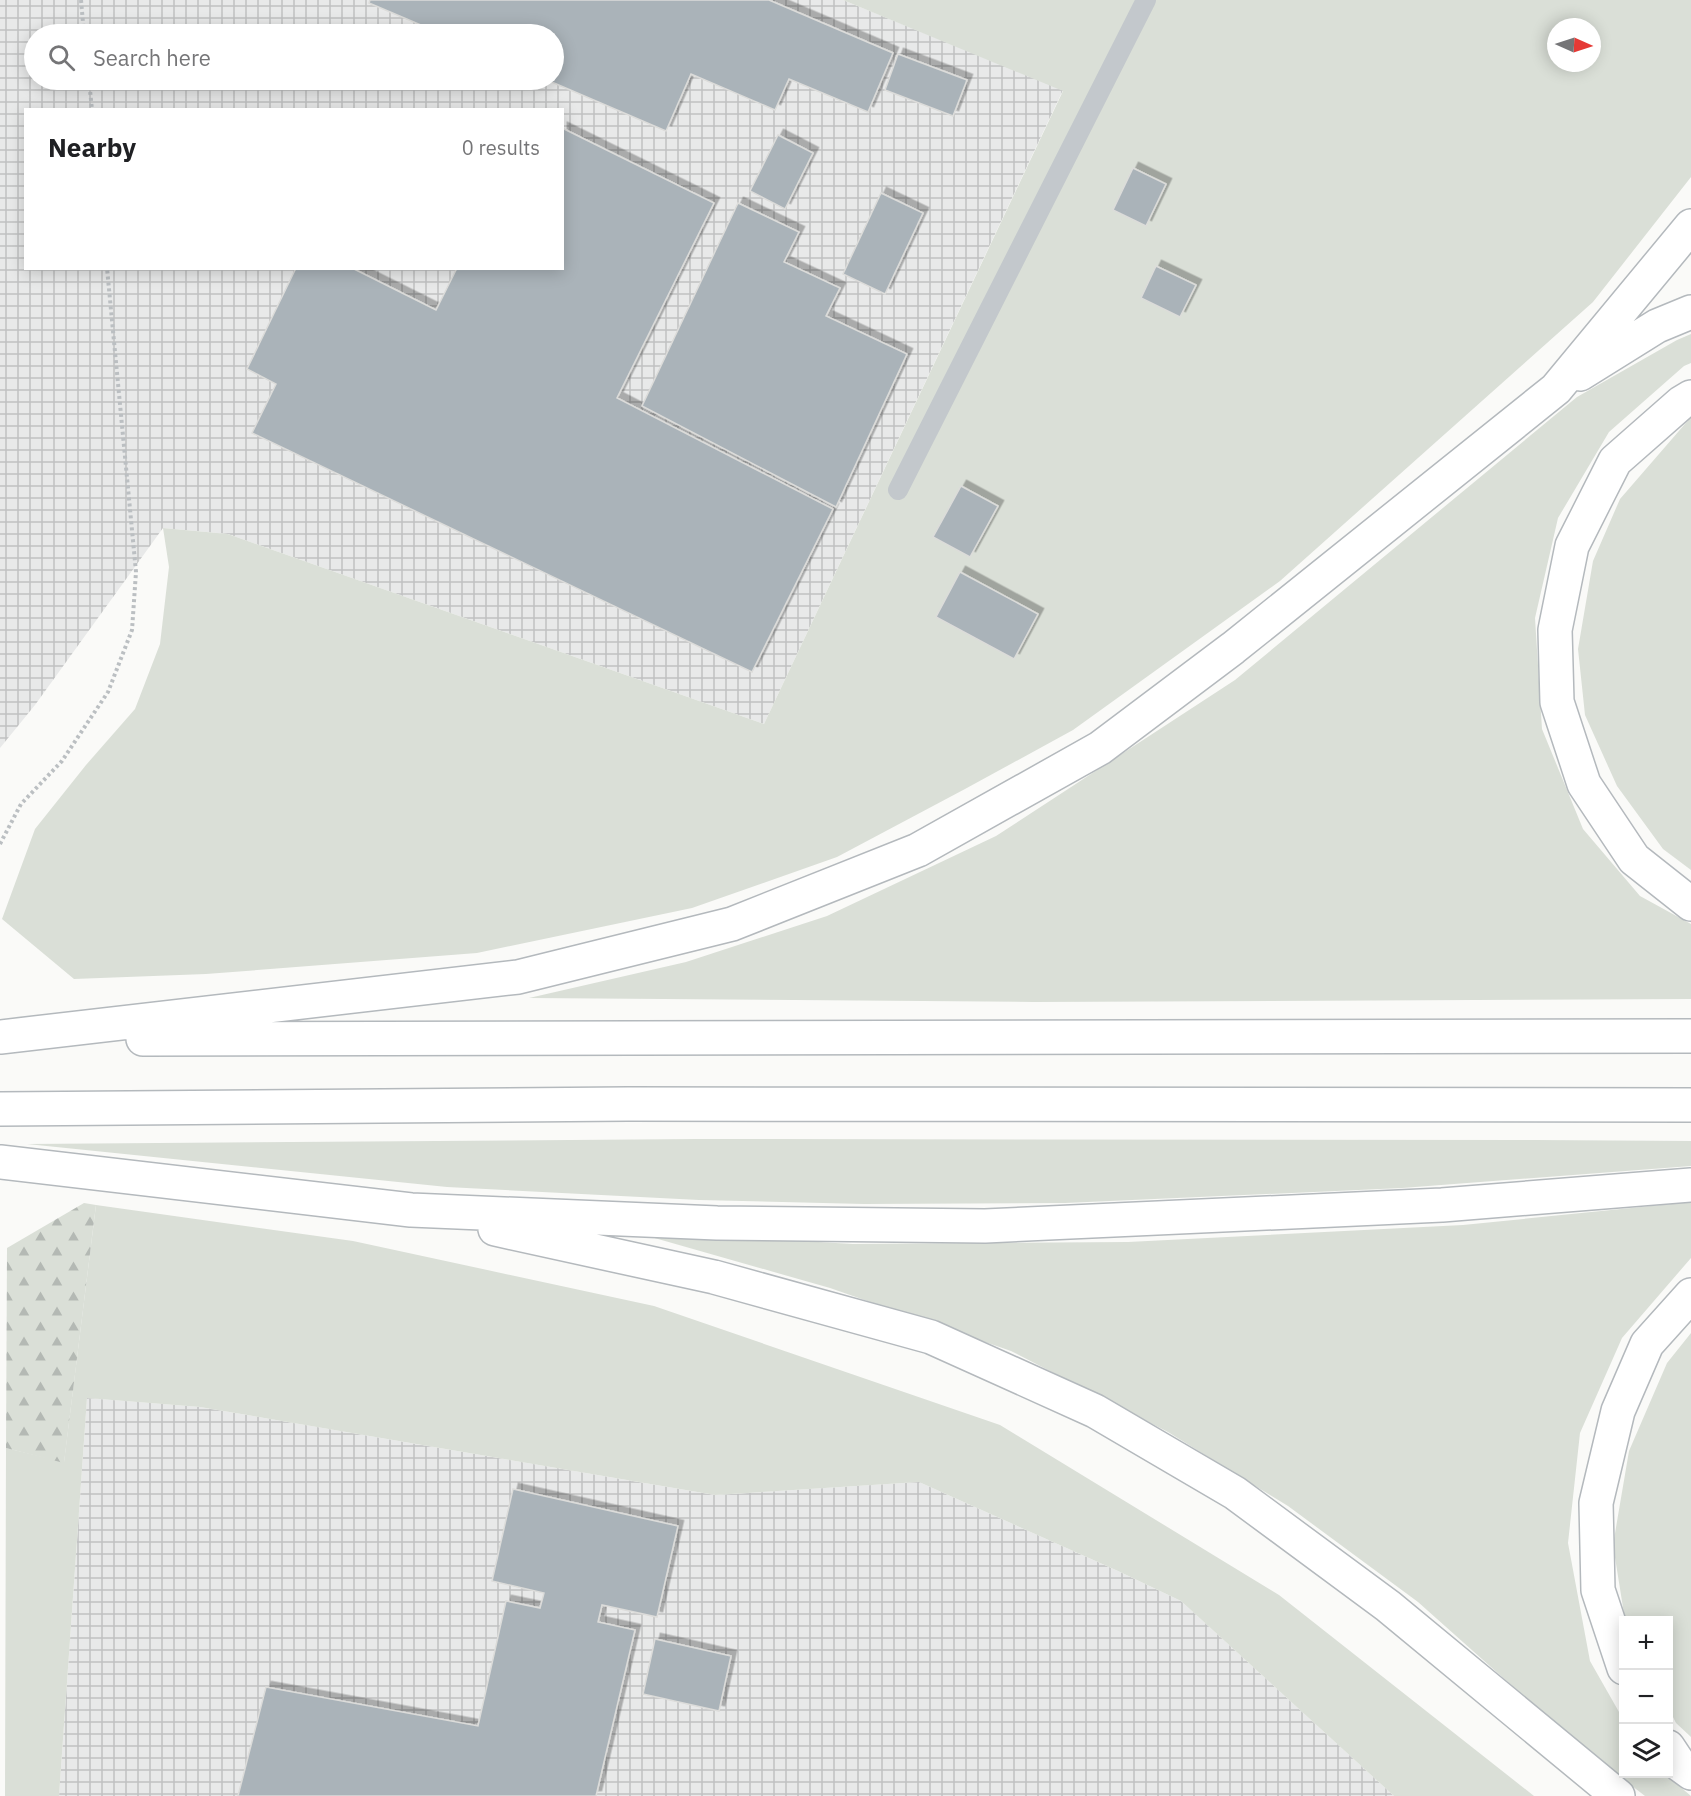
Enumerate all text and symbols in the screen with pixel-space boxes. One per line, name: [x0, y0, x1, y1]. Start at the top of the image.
north arrow: [1547, 18, 1601, 72]
search box: [24, 24, 564, 90]
icon: search: [45, 41, 78, 74]
text: Search here: [93, 43, 211, 72]
text: Nearby: [48, 130, 136, 164]
text: 0 results: [462, 134, 540, 161]
map controls: [1619, 1616, 1673, 1778]
button: +: [1619, 1616, 1673, 1670]
button: −: [1619, 1670, 1673, 1724]
button: layers: [1619, 1724, 1673, 1778]

